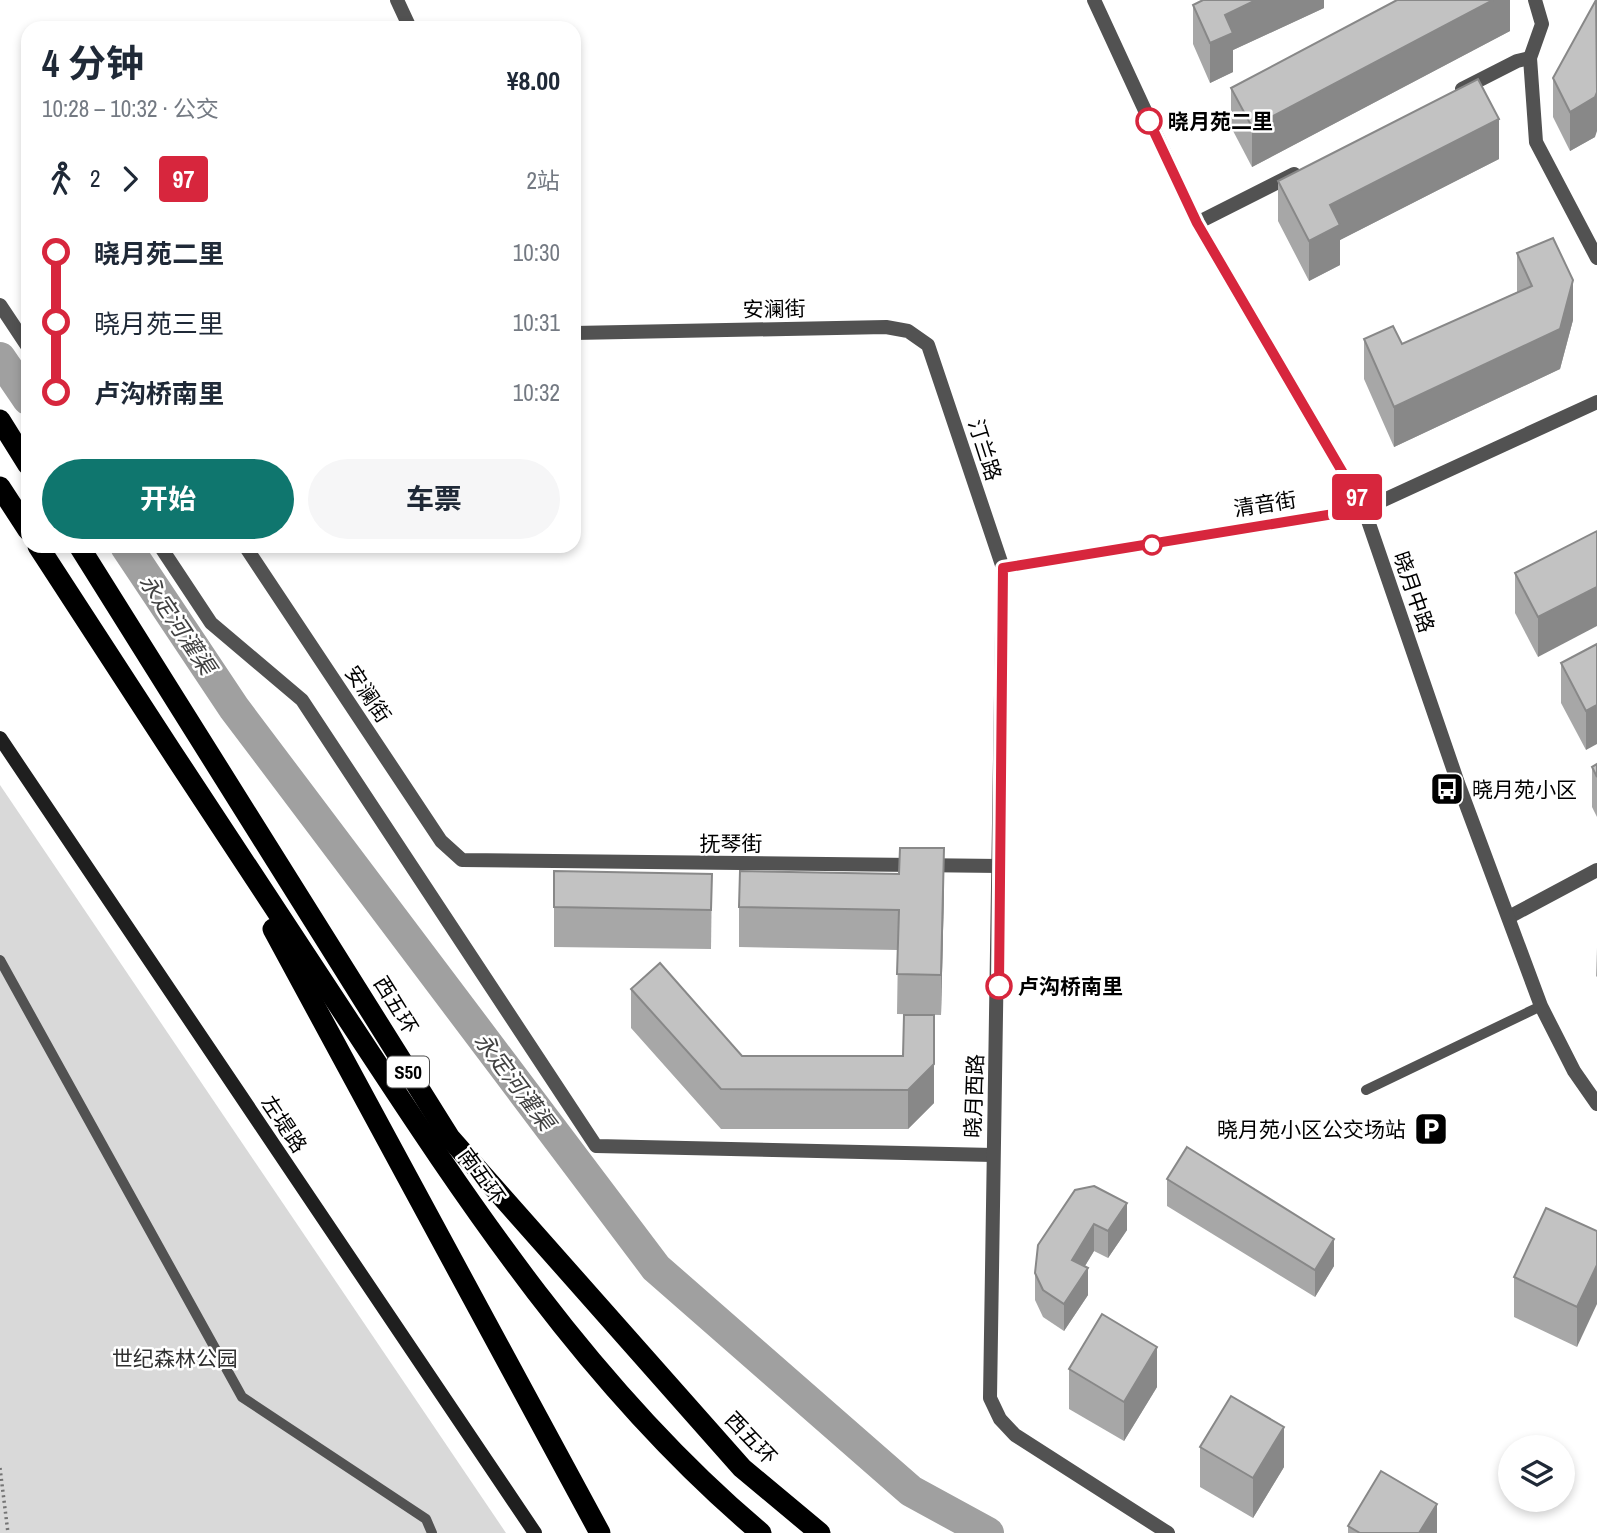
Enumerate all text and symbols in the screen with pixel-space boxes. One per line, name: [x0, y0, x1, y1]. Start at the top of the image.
text: 4 分钟: [42, 38, 144, 89]
text: ¥8.00: [507, 63, 560, 98]
text: 10:28 – 10:32 · 公交: [42, 93, 219, 124]
place label: 晓月苑二里: [1168, 107, 1273, 136]
marker: 晓月苑二里: [1136, 108, 1162, 134]
icon: walk: [42, 160, 80, 198]
icon: forward: [111, 160, 149, 198]
text: 2: [90, 163, 101, 194]
text: 97: [173, 163, 194, 195]
text: 2站: [527, 165, 560, 196]
text: 晓月苑二里: [94, 236, 224, 271]
text: 10:30: [513, 237, 560, 268]
street label: 安澜街: [742, 294, 806, 324]
text: 晓月苑三里: [94, 306, 224, 341]
text: 10:31: [513, 307, 560, 338]
text: 卢沟桥南里: [94, 376, 224, 411]
text: 10:32: [513, 377, 560, 408]
street label: 汀兰路: [961, 416, 1009, 484]
button: 开始: [42, 459, 294, 539]
button: 车票: [308, 459, 560, 539]
line badge: 97: [1326, 474, 1388, 520]
text: 97: [1346, 481, 1368, 513]
street label: 清音街: [1232, 485, 1298, 523]
unlabelled marker: [1142, 535, 1162, 555]
street label: 晓月中路: [1387, 548, 1441, 636]
water label: 永定河灌渠: [133, 568, 225, 683]
street label: 安澜街: [338, 660, 398, 728]
bus stop icon: 晓月苑小区: [1428, 770, 1466, 808]
place label: 晓月苑小区: [1472, 775, 1577, 804]
street label: 抚琴街: [700, 829, 763, 858]
street label: 西五环: [367, 971, 425, 1039]
place label: 卢沟桥南里: [1018, 972, 1123, 1001]
marker: 卢沟桥南里: [986, 973, 1012, 999]
water label: 永定河灌渠: [468, 1026, 564, 1139]
street label: 晓月西路: [958, 1054, 990, 1138]
road number: S50: [387, 1056, 429, 1088]
street label: 左堤路: [254, 1090, 314, 1158]
parking icon: 晓月苑小区公交场站: [1412, 1110, 1450, 1148]
place label: 晓月苑小区公交场站: [1217, 1115, 1406, 1144]
street label: 南五环: [452, 1142, 512, 1210]
park label: 世纪森林公园: [112, 1344, 238, 1373]
street label: 西五环: [719, 1405, 783, 1471]
map controls: [1498, 1435, 1575, 1512]
button: layers: [1498, 1435, 1575, 1512]

